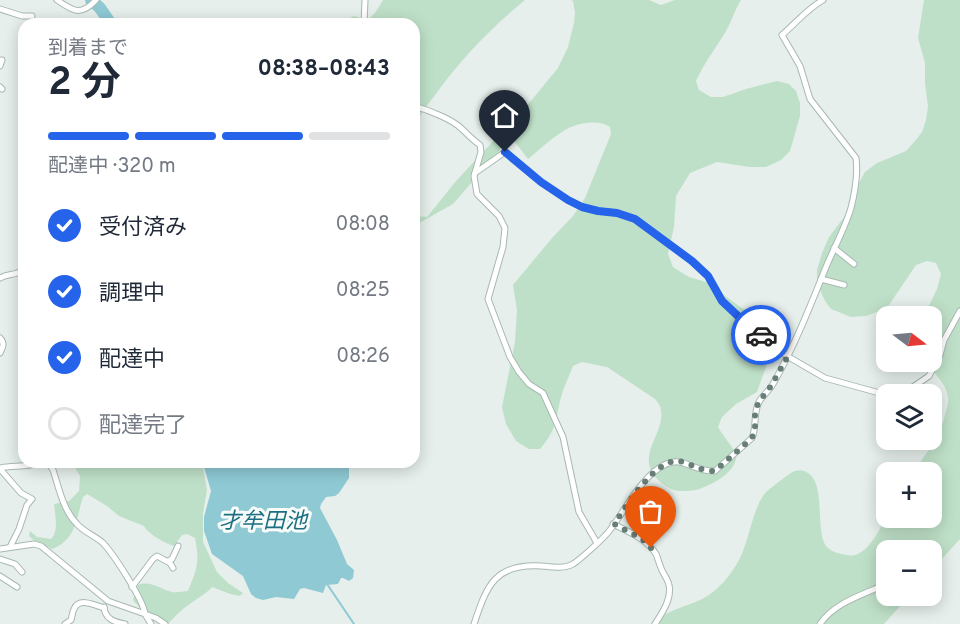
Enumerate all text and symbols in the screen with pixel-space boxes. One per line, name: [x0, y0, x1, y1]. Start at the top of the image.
text: 到着まで: [48, 36, 128, 62]
text: 08:38–08:43: [257, 56, 390, 83]
text: 2 分: [48, 60, 121, 109]
pin: [479, 90, 530, 152]
icon: home: [488, 99, 521, 132]
text: 配達中 · 320 m: [48, 154, 176, 180]
icon: check: [48, 209, 81, 242]
text: 08:08: [335, 212, 390, 238]
text: 受付済み: [99, 215, 187, 242]
icon: check: [48, 275, 81, 308]
text: 08:25: [336, 278, 390, 304]
text: 調理中: [99, 281, 165, 308]
courier: [731, 305, 791, 365]
north arrow: [876, 306, 942, 372]
map controls: [876, 306, 942, 606]
icon: car: [745, 319, 778, 352]
icon: check: [48, 341, 81, 374]
text: 08:26: [336, 344, 390, 370]
text: 配達中: [99, 347, 165, 374]
button: layers: [876, 384, 942, 450]
text: 配達完了: [99, 413, 187, 440]
button: +: [876, 462, 942, 528]
pin: [625, 486, 676, 548]
icon: bag: [634, 495, 667, 528]
water label: 才牟田池: [219, 509, 309, 536]
button: −: [876, 540, 942, 606]

